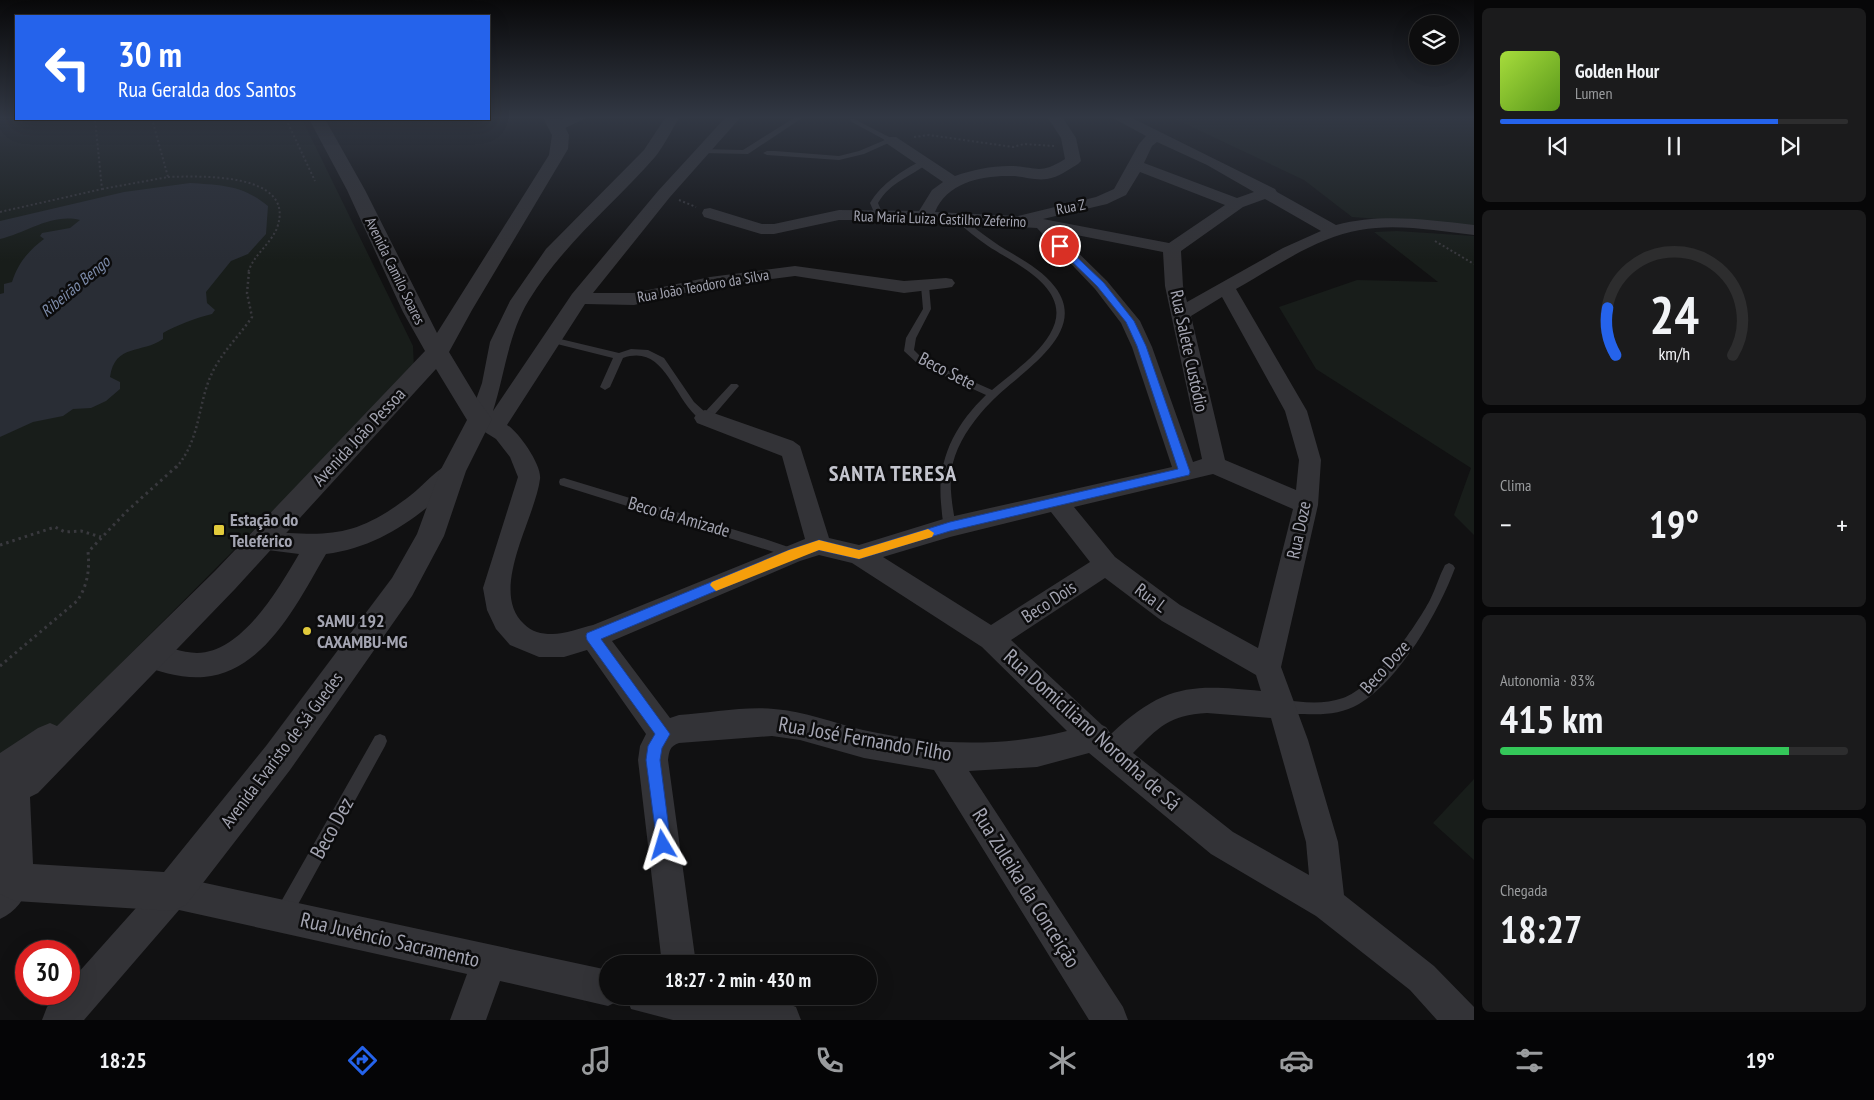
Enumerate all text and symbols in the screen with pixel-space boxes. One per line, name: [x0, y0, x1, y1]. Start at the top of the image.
map controls: [1409, 15, 1459, 65]
button: layers: [1409, 15, 1459, 65]
text: 30 m: [118, 31, 182, 77]
icon: left: [35, 35, 100, 100]
text: Golden Hour: [1575, 59, 1659, 83]
text: Rua Geralda dos Santos: [118, 75, 296, 103]
text: Lumen: [1575, 83, 1612, 103]
icon: previous: [1544, 132, 1572, 160]
icon: pause: [1660, 132, 1688, 160]
icon: next: [1776, 132, 1804, 160]
street label: Rua Z: [1055, 194, 1087, 219]
street label: Rua Maria Luiza Castilho Zeferino: [853, 206, 1027, 231]
street label: Avenida Camilo Soares: [361, 214, 430, 328]
pin: [1039, 225, 1081, 267]
icon: arrive: [1046, 232, 1074, 260]
water label: Ribeirão Bengo: [36, 251, 115, 321]
street label: Rua João Teodoro da Silva: [636, 265, 770, 306]
text: 24: [1649, 281, 1699, 348]
street label: Rua Salete Custódio: [1165, 288, 1214, 414]
text: km/h: [1658, 342, 1690, 365]
street label: Beco Sete: [915, 346, 980, 395]
street label: Avenida João Pessoa: [307, 383, 410, 491]
district label: SANTA TERESA: [829, 459, 957, 487]
text: Clima: [1500, 475, 1531, 495]
street label: Beco da Amizade: [626, 491, 733, 542]
street label: Rua Doze: [1281, 499, 1316, 561]
text: 19°: [1649, 499, 1699, 548]
text: −: [1500, 506, 1512, 543]
text: +: [1836, 506, 1848, 543]
place label: Estação do Teleférico: [230, 508, 298, 552]
marker: Estação do Teleférico: [212, 523, 226, 537]
street label: Beco Dois: [1017, 575, 1080, 628]
street label: Rua L: [1130, 578, 1173, 618]
place label: SAMU 192 CAXAMBU-MG: [317, 609, 408, 653]
marker: SAMU 192 CAXAMBU-MG: [301, 625, 313, 637]
street label: Beco Doze: [1355, 635, 1415, 698]
street label: Rua Domiciliano Noronha de Sá: [998, 643, 1186, 816]
street label: Avenida Evaristo de Sá Guedes: [215, 667, 348, 832]
text: Autonomia · 83%: [1500, 670, 1595, 690]
text: 415 km: [1500, 694, 1603, 743]
street label: Rua José Fernando Filho: [776, 710, 954, 767]
street label: Beco Dez: [304, 792, 359, 863]
street label: Rua Zuleika da Conceição: [966, 803, 1086, 973]
position arrow: [636, 818, 688, 870]
text: Chegada: [1500, 880, 1548, 900]
text: 18:27: [1500, 904, 1582, 953]
street label: Rua Juvêncio Sacramento: [298, 906, 482, 973]
speed limit sign: 30: [15, 940, 80, 1005]
text: 18:27 · 2 min · 430 m: [665, 968, 811, 992]
icon: directions: [345, 1043, 380, 1078]
icon: music: [579, 1043, 614, 1078]
icon: phone: [812, 1043, 847, 1078]
icon: climate: [1045, 1043, 1080, 1078]
icon: car: [1279, 1043, 1314, 1078]
icon: filters: [1512, 1043, 1547, 1078]
text: 18:25: [99, 1046, 147, 1074]
text: 19°: [1746, 1046, 1775, 1074]

